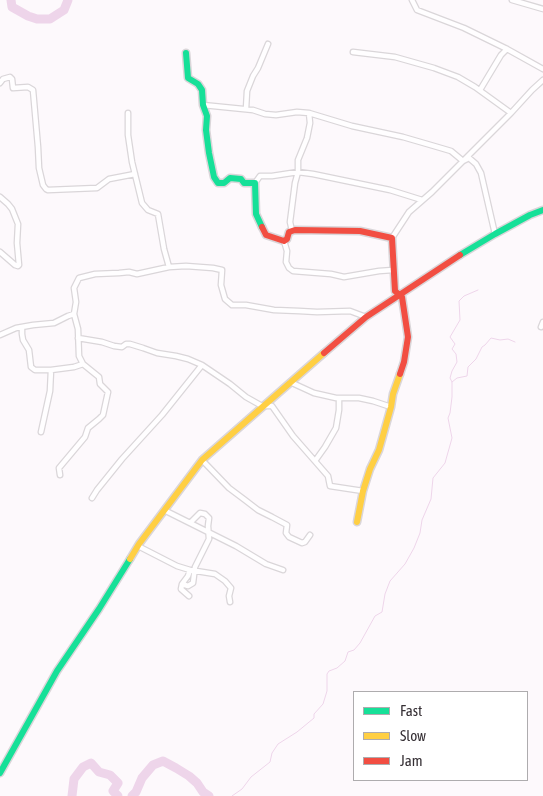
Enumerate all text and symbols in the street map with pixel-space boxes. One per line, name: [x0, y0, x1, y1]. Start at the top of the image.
legend: [353, 691, 528, 781]
text: Fast: [400, 702, 422, 719]
text: Slow: [400, 727, 426, 744]
text: Jam: [400, 752, 423, 769]

